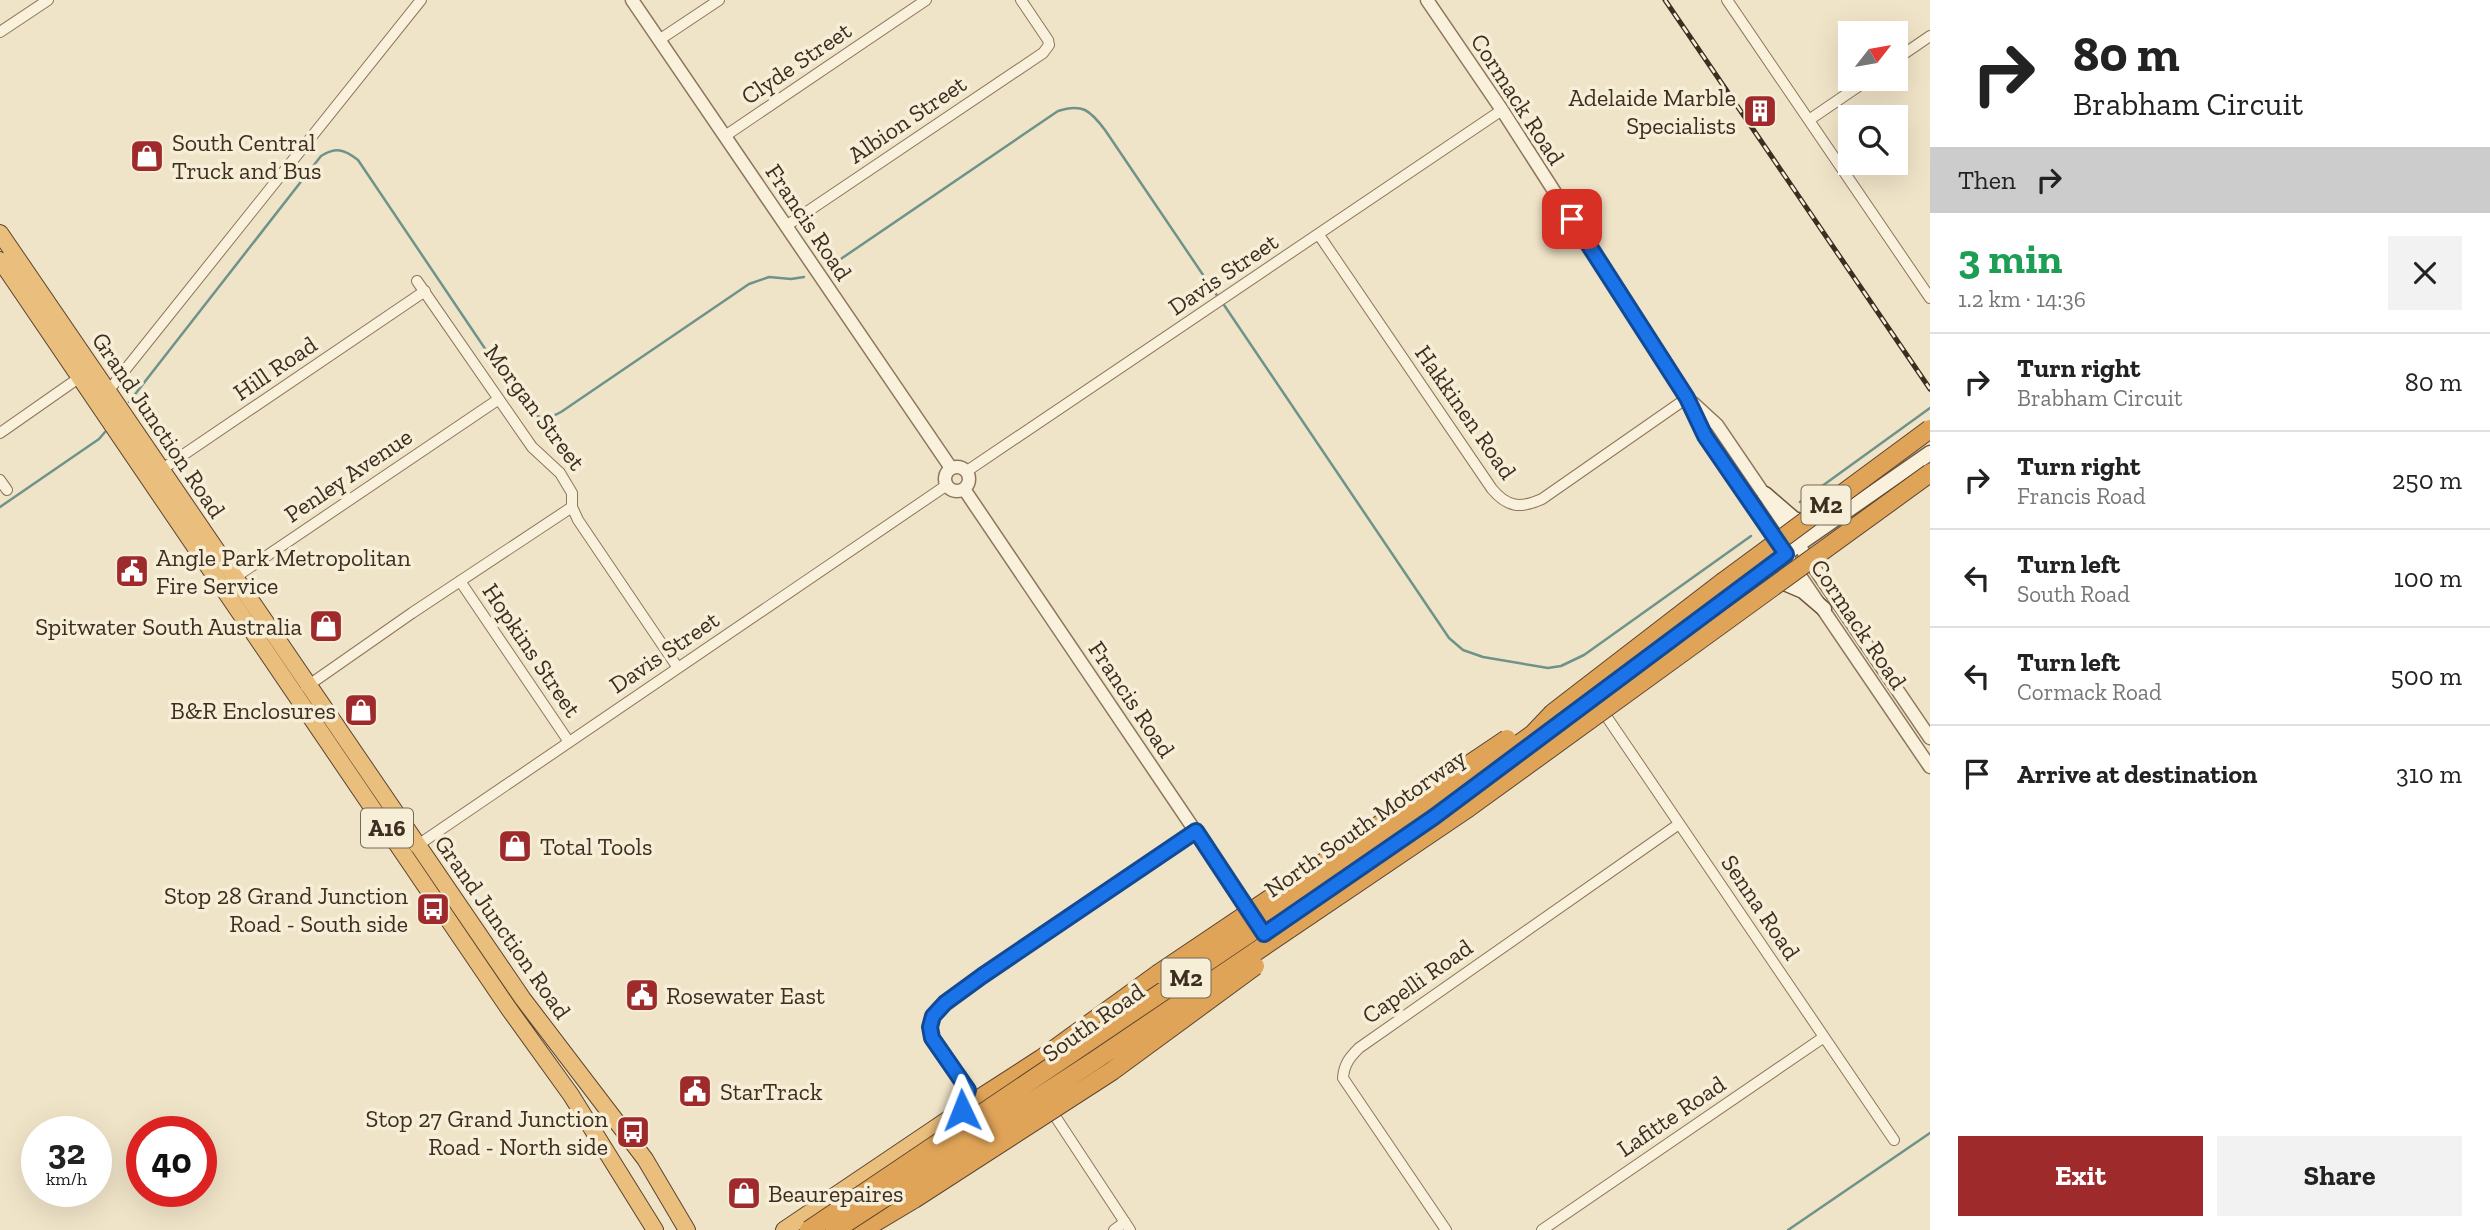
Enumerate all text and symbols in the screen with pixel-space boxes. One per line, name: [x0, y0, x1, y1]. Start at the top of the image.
street label: Clyde Street: [735, 16, 857, 110]
north arrow: [1838, 21, 1908, 91]
map controls: [1838, 21, 1908, 175]
text: 80 m: [2073, 25, 2180, 84]
street label: Cormack Road: [1465, 28, 1571, 170]
icon: right: [1958, 28, 2049, 119]
street label: Albion Street: [842, 69, 972, 169]
place label: Adelaide Marble Specialists: [1569, 83, 1736, 140]
text: Brabham Circuit: [2073, 85, 2303, 123]
building icon: Adelaide Marble Specialists: [1741, 92, 1779, 130]
button: search: [1838, 105, 1908, 175]
place label: South Central Truck and Bus: [172, 128, 322, 185]
shop icon: South Central Truck and Bus: [128, 137, 166, 175]
street label: Francis Road: [759, 158, 859, 286]
icon: right: [2030, 161, 2068, 199]
text: Then: [1958, 164, 2016, 196]
pin: [1542, 189, 1602, 249]
icon: arrive: [1553, 200, 1591, 238]
street label: Davis Street: [1163, 227, 1283, 321]
text: 3 min: [1958, 233, 2063, 284]
button: close: [2388, 236, 2462, 310]
text: 1.2 km · 14:36: [1958, 285, 2086, 313]
street label: Grand Junction Road: [86, 327, 232, 523]
street label: Hill Road: [228, 330, 322, 406]
street label: Morgan Street: [478, 338, 592, 476]
street label: Hakkinen Road: [1409, 339, 1523, 485]
text: Turn right: [2017, 352, 2140, 384]
icon: right: [1958, 363, 1996, 401]
text: 80 m: [2405, 366, 2462, 398]
text: Brabham Circuit: [2017, 384, 2182, 412]
street label: Penley Avenue: [279, 422, 417, 528]
text: Turn right: [2017, 450, 2140, 482]
icon: right: [1958, 461, 1996, 499]
text: 250 m: [2392, 464, 2462, 496]
text: Francis Road: [2017, 482, 2146, 510]
road number: M2: [1801, 485, 1850, 524]
place label: Angle Park Metropolitan Fire Service: [156, 543, 411, 600]
text: Turn left: [2017, 548, 2120, 580]
public building icon: Angle Park Metropolitan Fire Service: [113, 552, 151, 590]
street label: Cormack Road: [1805, 553, 1913, 695]
icon: left: [1958, 559, 1996, 597]
text: 100 m: [2394, 562, 2462, 594]
street label: Hopkins Street: [477, 578, 587, 723]
text: South Road: [2017, 580, 2130, 608]
street label: Davis Street: [604, 605, 724, 699]
shop icon: Spitwater South Australia: [307, 607, 345, 645]
place label: Spitwater South Australia: [35, 612, 302, 641]
street label: Francis Road: [1082, 635, 1182, 763]
text: Turn left: [2017, 646, 2120, 678]
icon: left: [1958, 657, 1996, 695]
text: 500 m: [2390, 660, 2462, 692]
text: Cormack Road: [2017, 678, 2162, 706]
shop icon: B&R Enclosures: [342, 691, 380, 729]
place label: B&R Enclosures: [170, 696, 336, 725]
street label: North South Motorway: [1259, 742, 1472, 903]
icon: arrive: [1958, 755, 1996, 793]
text: Arrive at destination: [2017, 758, 2257, 790]
text: 310 m: [2396, 758, 2462, 790]
road number: A16: [361, 808, 413, 848]
shop icon: Total Tools: [496, 827, 534, 865]
street label: Grand Junction Road: [429, 830, 577, 1024]
place label: Total Tools: [540, 832, 652, 861]
street label: Senna Road: [1715, 849, 1807, 965]
place label: Stop 28 Grand Junction Road - South side: [164, 881, 408, 938]
bus stop icon: Stop 28 Grand Junction Road - South side: [414, 890, 452, 928]
street label: Capelli Road: [1356, 932, 1478, 1030]
road number: M2: [1162, 959, 1210, 998]
public building icon: Rosewater East: [623, 976, 661, 1014]
street label: South Road: [1036, 976, 1150, 1068]
place label: Rosewater East: [666, 981, 825, 1010]
street label: Lafitte Road: [1611, 1069, 1731, 1163]
public building icon: StarTrack: [676, 1072, 714, 1110]
position arrow: [925, 1073, 999, 1147]
place label: StarTrack: [720, 1077, 823, 1106]
place label: Stop 27 Grand Junction Road - North side: [366, 1104, 608, 1161]
bus stop icon: Stop 27 Grand Junction Road - North side: [614, 1113, 652, 1151]
speed limit sign: 40: [126, 1116, 217, 1207]
text: 32: [48, 1131, 85, 1173]
button: Exit: [1958, 1136, 2203, 1216]
button: Share: [2217, 1136, 2462, 1216]
text: km/h: [46, 1168, 87, 1190]
shop icon: Beaurepaires: [725, 1174, 763, 1212]
place label: Beaurepaires: [768, 1179, 904, 1208]

